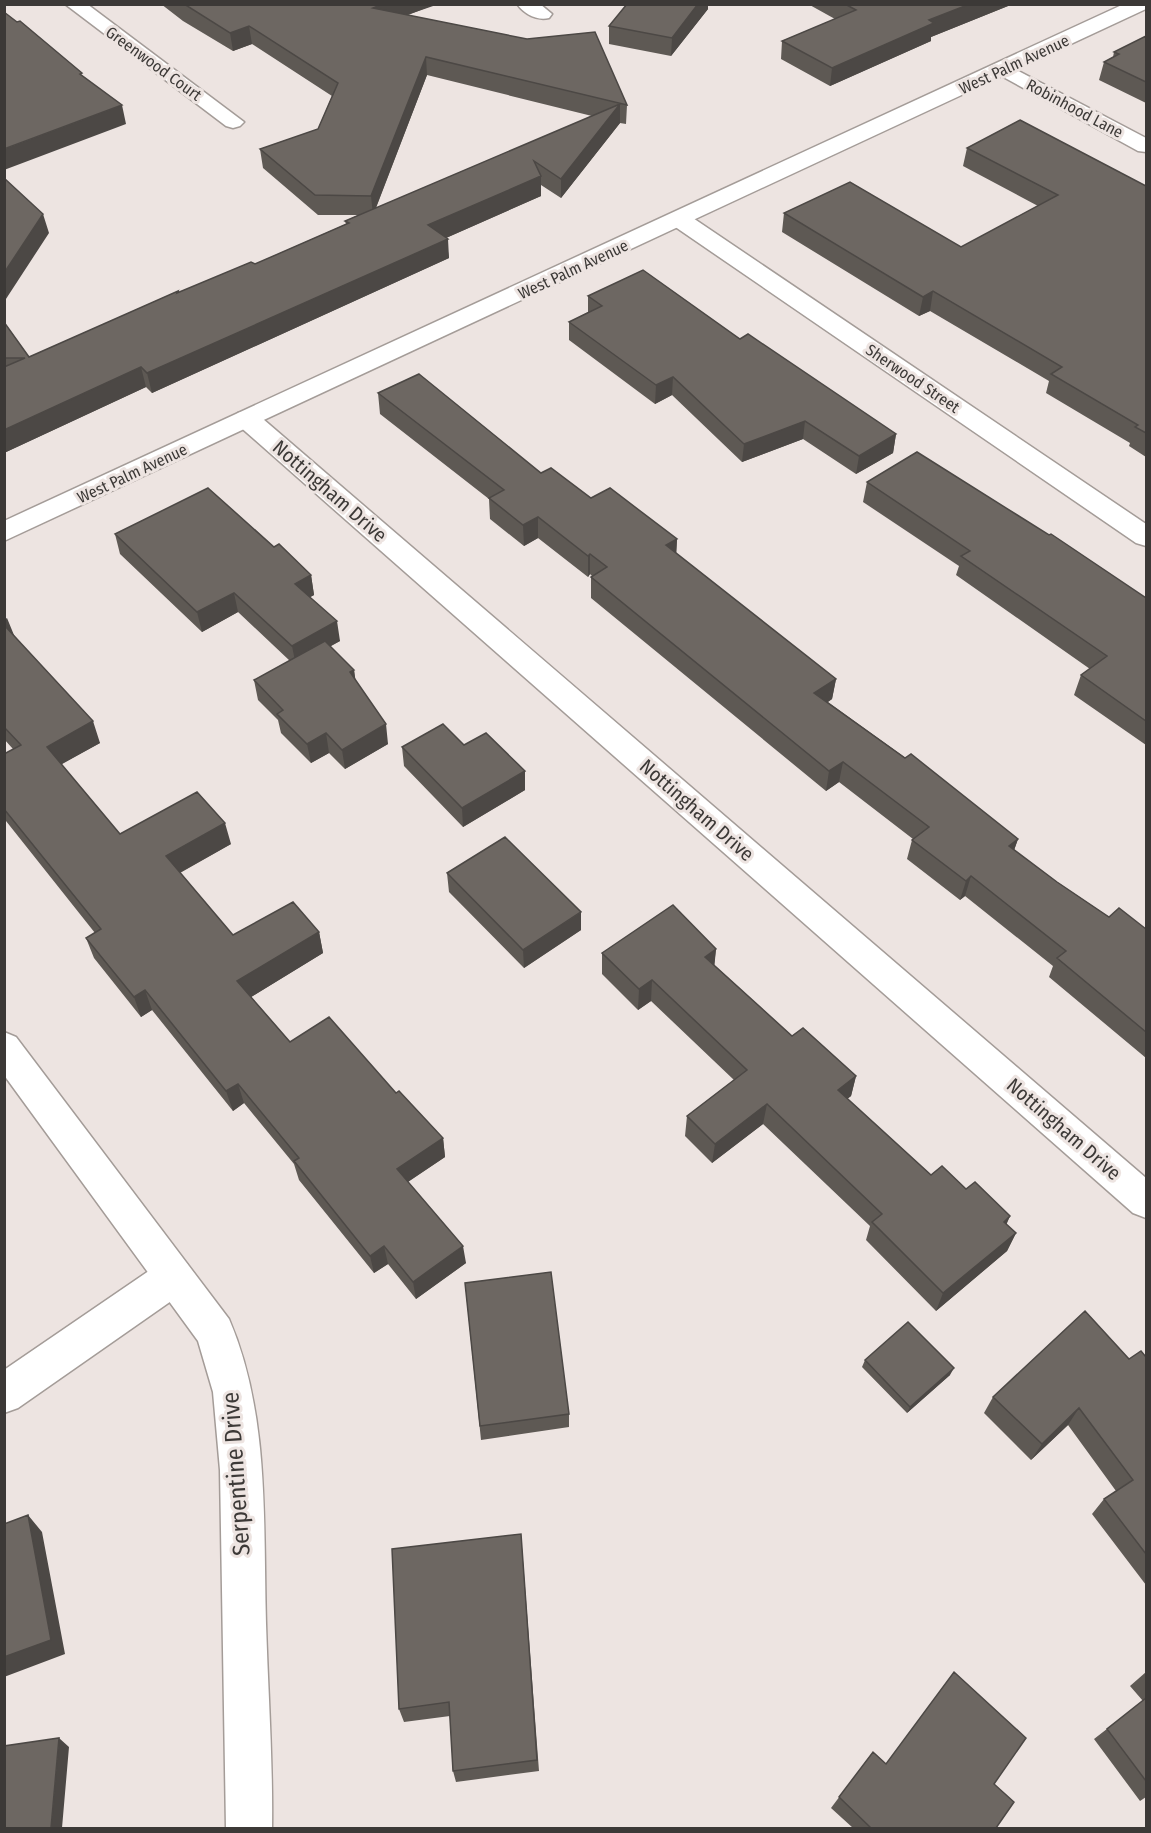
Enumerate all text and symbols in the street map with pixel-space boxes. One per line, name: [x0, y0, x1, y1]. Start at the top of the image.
street label: Greenwood Court: [102, 22, 206, 105]
street label: West Palm Avenue: [956, 31, 1072, 98]
street label: Robinhood Lane: [1023, 75, 1126, 142]
street label: West Palm Avenue: [515, 236, 631, 303]
street label: Sherwood Street: [862, 340, 964, 417]
street label: Nottingham Drive: [268, 435, 392, 547]
street label: West Palm Avenue: [74, 440, 190, 507]
street label: Nottingham Drive: [635, 754, 759, 866]
street label: Nottingham Drive: [1002, 1073, 1126, 1185]
street label: Serpentine Drive: [216, 1391, 256, 1557]

